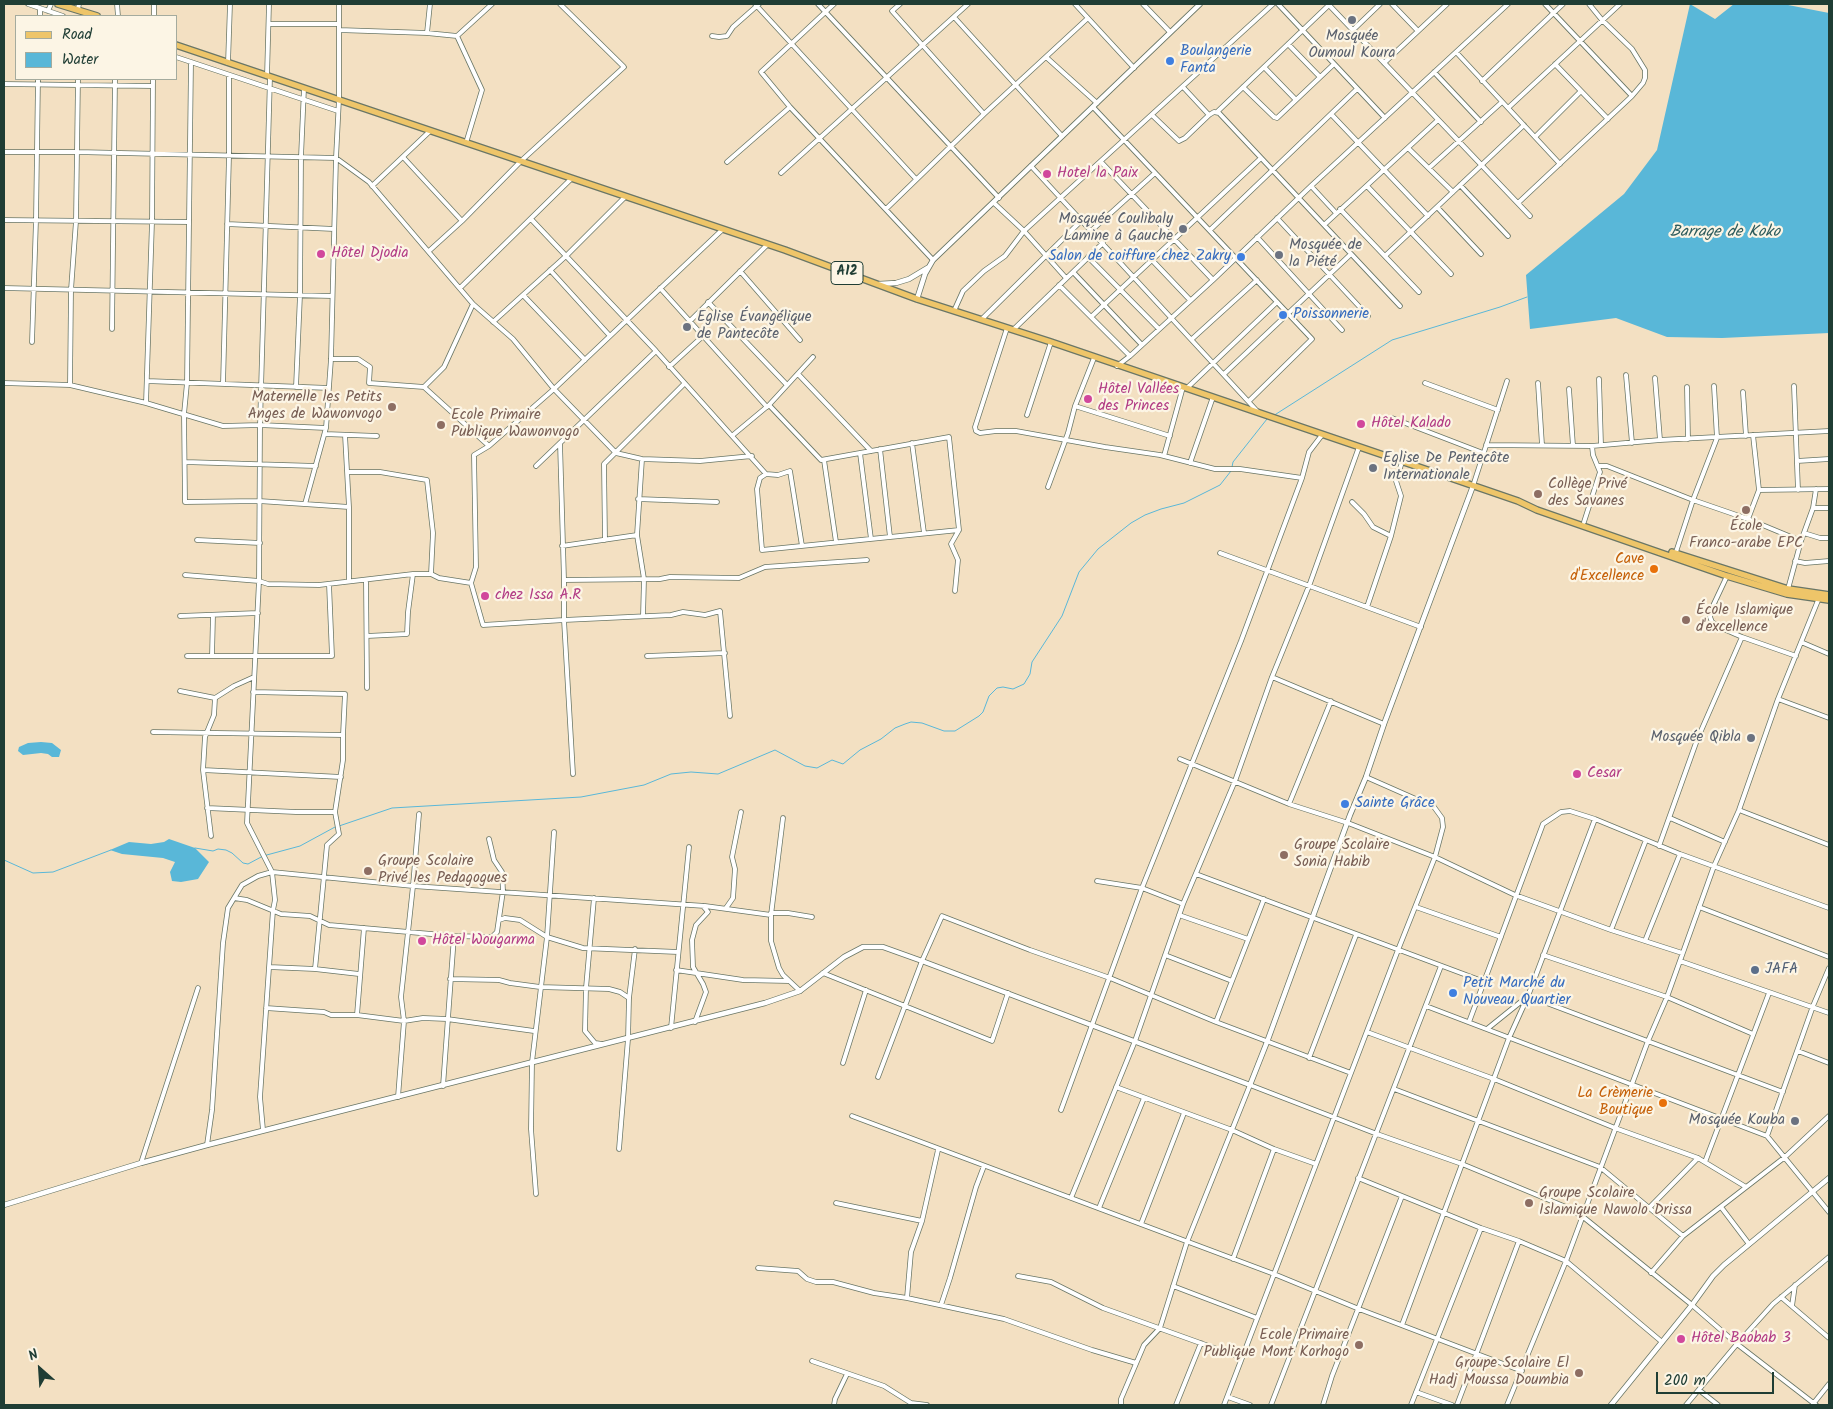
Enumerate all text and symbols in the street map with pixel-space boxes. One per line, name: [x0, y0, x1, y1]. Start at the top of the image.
marker: Mosquée Oumoul Koura: [1346, 14, 1358, 26]
legend: [15, 15, 178, 80]
text: Road: [62, 23, 92, 47]
place label: Mosquée Oumoul Koura: [1309, 28, 1395, 63]
place label: Boulangerie Fanta: [1180, 43, 1251, 78]
text: Water: [62, 48, 98, 72]
marker: Boulangerie Fanta: [1164, 55, 1176, 67]
place label: Hotel la Paix: [1057, 165, 1138, 183]
marker: Hotel la Paix: [1041, 168, 1053, 180]
place label: Mosquée Coulibaly Lamine à Gauche: [1058, 211, 1173, 246]
marker: Mosquée Coulibaly Lamine à Gauche: [1177, 223, 1189, 235]
water label: Barrage de Koko: [1670, 223, 1780, 243]
place label: Mosquée de la Piété: [1289, 237, 1362, 272]
place label: Hôtel Djodia: [331, 245, 408, 263]
marker: Hôtel Djodia: [315, 248, 327, 260]
place label: Salon de coiffure chez Zakry: [1049, 248, 1231, 266]
marker: Mosquée de la Piété: [1273, 249, 1285, 261]
marker: Salon de coiffure chez Zakry: [1235, 251, 1247, 263]
road number: A12: [831, 262, 863, 284]
place label: Poissonnerie: [1293, 306, 1369, 324]
place label: Eglise Évangélique de Pantecôte: [697, 309, 811, 344]
marker: Poissonnerie: [1277, 309, 1289, 321]
marker: Eglise Évangélique de Pantecôte: [681, 321, 693, 333]
place label: Hôtel Vallées des Princes: [1098, 381, 1179, 416]
place label: Maternelle les Petits Anges de Wawonvogo: [248, 389, 382, 424]
marker: Hôtel Vallées des Princes: [1082, 393, 1094, 405]
marker: Maternelle les Petits Anges de Wawonvogo: [386, 401, 398, 413]
place label: Ecole Primaire Publique Wawonvogo: [451, 407, 579, 442]
place label: Hôtel Kalado: [1371, 415, 1451, 433]
marker: Hôtel Kalado: [1355, 418, 1367, 430]
marker: Ecole Primaire Publique Wawonvogo: [435, 419, 447, 431]
place label: Eglise De Pentecôte Internationale: [1383, 450, 1509, 485]
marker: Eglise De Pentecôte Internationale: [1367, 462, 1379, 474]
place label: Collège Privé des Savanes: [1548, 476, 1627, 511]
marker: Collège Privé des Savanes: [1532, 488, 1544, 500]
marker: École Franco-arabe EPC: [1740, 504, 1752, 516]
place label: École Franco-arabe EPC: [1689, 518, 1803, 553]
place label: Cave d'Excellence: [1570, 551, 1644, 586]
marker: Cave d'Excellence: [1648, 563, 1660, 575]
place label: chez Issa A.R: [495, 587, 581, 605]
marker: chez Issa A.R: [479, 590, 491, 602]
place label: École Islamique d'excellence: [1696, 602, 1793, 637]
marker: École Islamique d'excellence: [1680, 614, 1692, 626]
place label: Mosquée Qibla: [1651, 729, 1741, 747]
marker: Mosquée Qibla: [1745, 732, 1757, 744]
place label: Cesar: [1587, 765, 1621, 783]
marker: Cesar: [1571, 768, 1583, 780]
place label: Sainte Grâce: [1355, 795, 1435, 813]
marker: Sainte Grâce: [1339, 798, 1351, 810]
place label: Groupe Scolaire Sonia Habib: [1294, 837, 1390, 872]
marker: Groupe Scolaire Sonia Habib: [1278, 849, 1290, 861]
place label: Groupe Scolaire Privé les Pedagogues: [378, 853, 507, 888]
marker: Groupe Scolaire Privé les Pedagogues: [362, 865, 374, 877]
place label: Hôtel Wougarma: [432, 932, 535, 950]
marker: Hôtel Wougarma: [416, 935, 428, 947]
place label: JAFA: [1765, 961, 1798, 979]
marker: JAFA: [1749, 964, 1761, 976]
place label: Petit Marché du Nouveau Quartier: [1463, 975, 1570, 1010]
marker: Petit Marché du Nouveau Quartier: [1447, 987, 1459, 999]
place label: La Crèmerie Boutique: [1577, 1085, 1653, 1120]
marker: La Crèmerie Boutique: [1657, 1097, 1669, 1109]
place label: Mosquée Kouba: [1689, 1112, 1785, 1130]
marker: Mosquée Kouba: [1789, 1115, 1801, 1127]
place label: Groupe Scolaire Islamique Nawolo Drissa: [1539, 1185, 1692, 1220]
marker: Groupe Scolaire Islamique Nawolo Drissa: [1523, 1197, 1535, 1209]
place label: Ecole Primaire Publique Mont Korhogo: [1204, 1327, 1349, 1362]
place label: Hôtel Baobab 3: [1691, 1330, 1791, 1348]
marker: Hôtel Baobab 3: [1675, 1333, 1687, 1345]
marker: Ecole Primaire Publique Mont Korhogo: [1353, 1339, 1365, 1351]
north arrow: [15, 1344, 65, 1394]
text: N: [25, 1344, 42, 1367]
place label: Groupe Scolaire El Hadj Moussa Doumbia: [1429, 1355, 1569, 1390]
scale bar: [1658, 1362, 1776, 1394]
marker: Groupe Scolaire El Hadj Moussa Doumbia: [1573, 1367, 1585, 1379]
text: 200 m: [1664, 1369, 1706, 1393]

